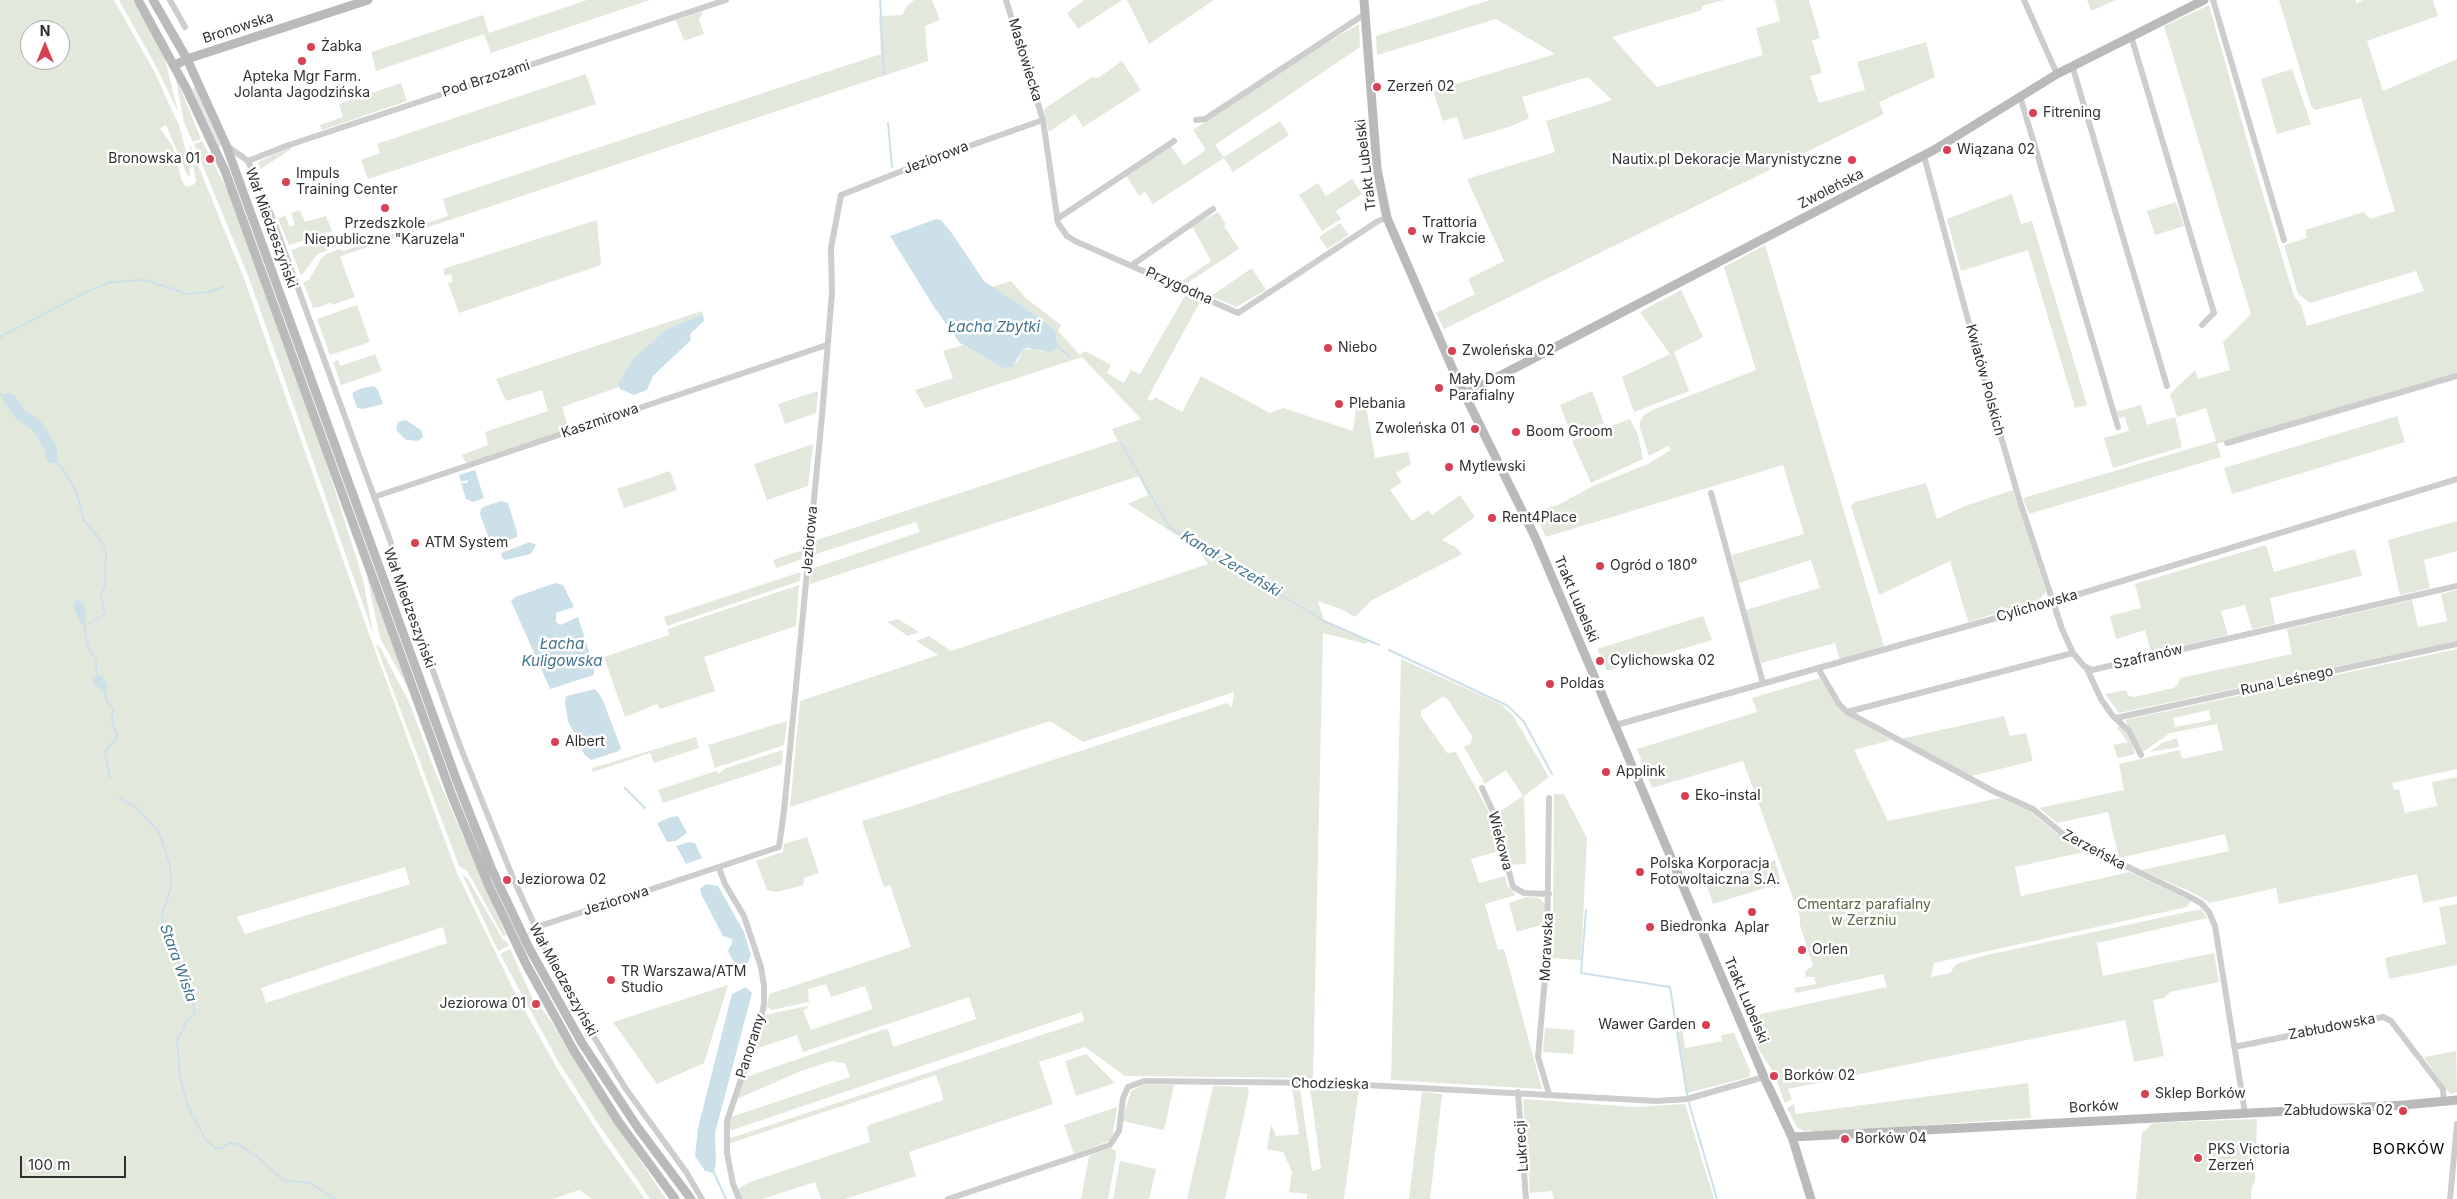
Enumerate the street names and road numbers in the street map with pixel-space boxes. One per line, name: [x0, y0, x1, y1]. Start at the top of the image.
street label: Bronowska: [201, 9, 275, 47]
street label: Masłowiecka: [1004, 16, 1046, 104]
street label: Pod Brzozami: [440, 57, 532, 101]
street label: Trakt Lubelski: [1352, 118, 1380, 212]
street label: Jeziorowa: [901, 138, 971, 178]
street label: Zwoleńska: [1795, 165, 1867, 213]
street label: Wał Miedzeszyński: [241, 166, 301, 290]
street label: Przygodna: [1143, 264, 1215, 308]
street label: Kwiatów Polskich: [1962, 322, 2008, 438]
street label: Kaszmirowa: [559, 400, 641, 442]
street label: Jeziorowa: [799, 505, 821, 575]
street label: Wał Miedzeszyński: [379, 546, 439, 670]
street label: Trakt Lubelski: [1550, 553, 1602, 645]
street label: Cylichowska: [1994, 586, 2080, 626]
street label: Szafranów: [2112, 641, 2184, 673]
street label: Runa Leśnego: [2239, 663, 2335, 699]
street label: Wiekowa: [1484, 810, 1516, 872]
street label: Zerzeńska: [2060, 826, 2128, 874]
street label: Jeziorowa: [581, 883, 651, 919]
street label: Morawska: [1537, 912, 1557, 982]
street label: Wał Miedzeszyński: [525, 921, 601, 1039]
street label: Trakt Lubelski: [1720, 954, 1772, 1046]
street label: Zabłudowska: [2287, 1010, 2377, 1044]
street label: Panoramy: [733, 1012, 769, 1080]
street label: Chodzieska: [1291, 1075, 1369, 1093]
street label: Borków: [2069, 1097, 2119, 1117]
street label: Lukrecji: [1512, 1120, 1532, 1172]

